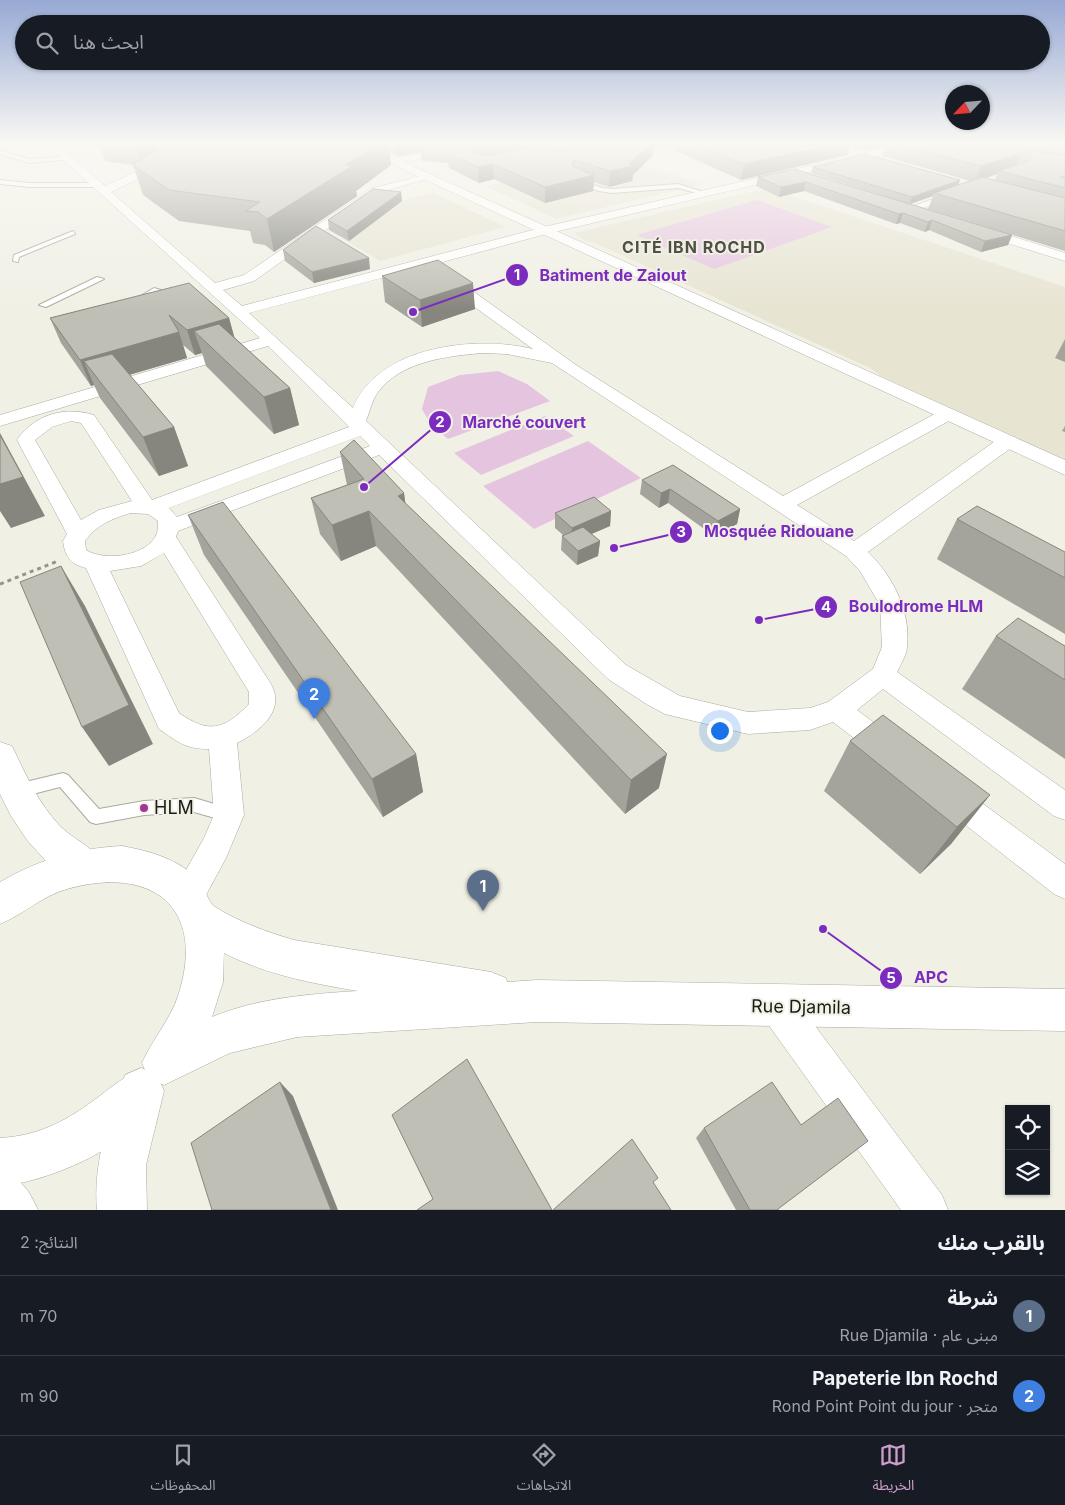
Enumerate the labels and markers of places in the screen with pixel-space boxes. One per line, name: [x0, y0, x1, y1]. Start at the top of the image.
callout: Batiment de Zaiout: [504, 259, 696, 290]
callout: Marché couvert: [427, 407, 596, 438]
callout: Mosquée Ridouane: [669, 516, 864, 547]
callout: Boulodrome HLM: [814, 591, 993, 622]
pin: 2: [298, 678, 330, 719]
place label: HLM: [154, 797, 194, 818]
marker: HLM: [138, 802, 150, 814]
pin: 1: [467, 870, 499, 911]
callout: APC: [879, 962, 958, 993]

